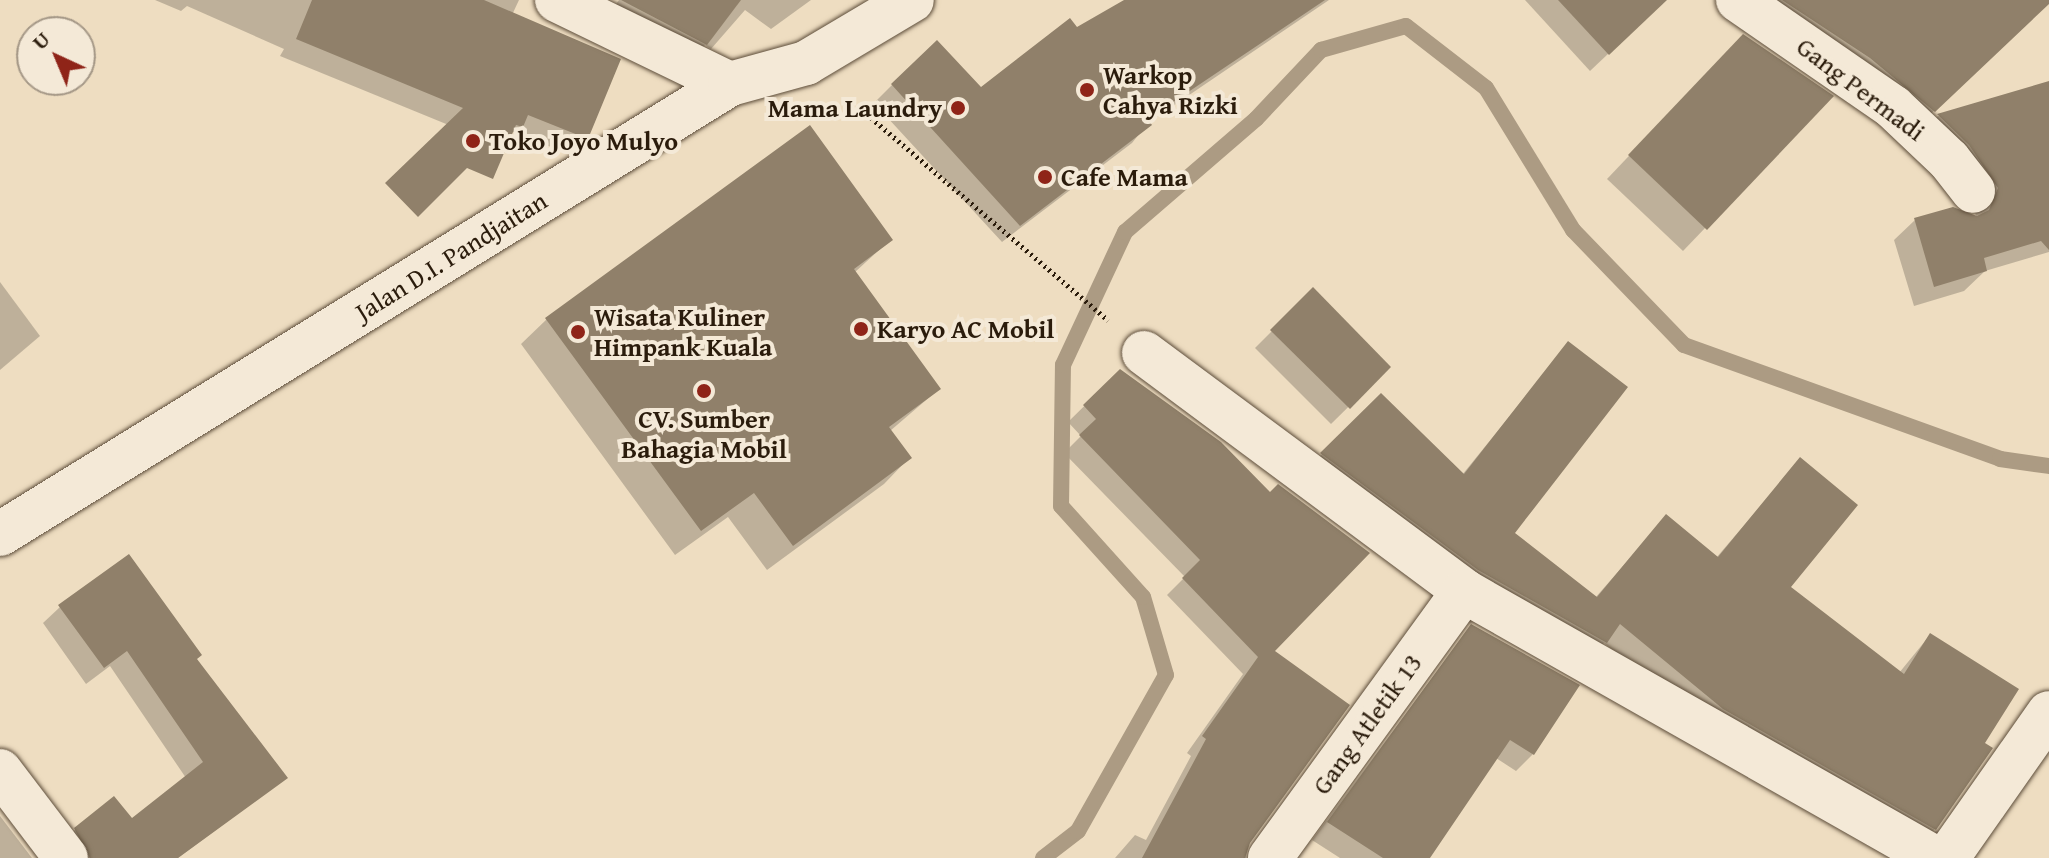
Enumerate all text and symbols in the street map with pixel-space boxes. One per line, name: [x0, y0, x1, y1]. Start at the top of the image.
north arrow: [16, 16, 96, 96]
text: U: [24, 24, 57, 57]
street label: Gang Permadi: [1791, 31, 1931, 147]
place label: Warkop Cahya Rizki: [1103, 59, 1238, 120]
marker: Warkop Cahya Rizki: [1078, 81, 1096, 99]
place label: Mama Laundry: [768, 92, 942, 124]
marker: Mama Laundry: [949, 99, 967, 117]
place label: Toko Joyo Mulyo: [489, 125, 678, 157]
marker: Toko Joyo Mulyo: [464, 132, 482, 150]
place label: Cafe Mama: [1061, 161, 1188, 193]
marker: Cafe Mama: [1036, 168, 1054, 186]
street label: Jalan D.I. Pandjaitan: [349, 185, 553, 327]
place label: Wisata Kuliner Himpank Kuala: [594, 301, 772, 362]
place label: Karyo AC Mobil: [877, 313, 1054, 345]
marker: Karyo AC Mobil: [852, 320, 870, 338]
marker: Wisata Kuliner Himpank Kuala: [569, 323, 587, 341]
marker: CV. Sumber Bahagia Mobil: [695, 382, 713, 400]
place label: CV. Sumber Bahagia Mobil: [621, 403, 787, 464]
street label: Gang Atletik 13: [1306, 648, 1428, 800]

